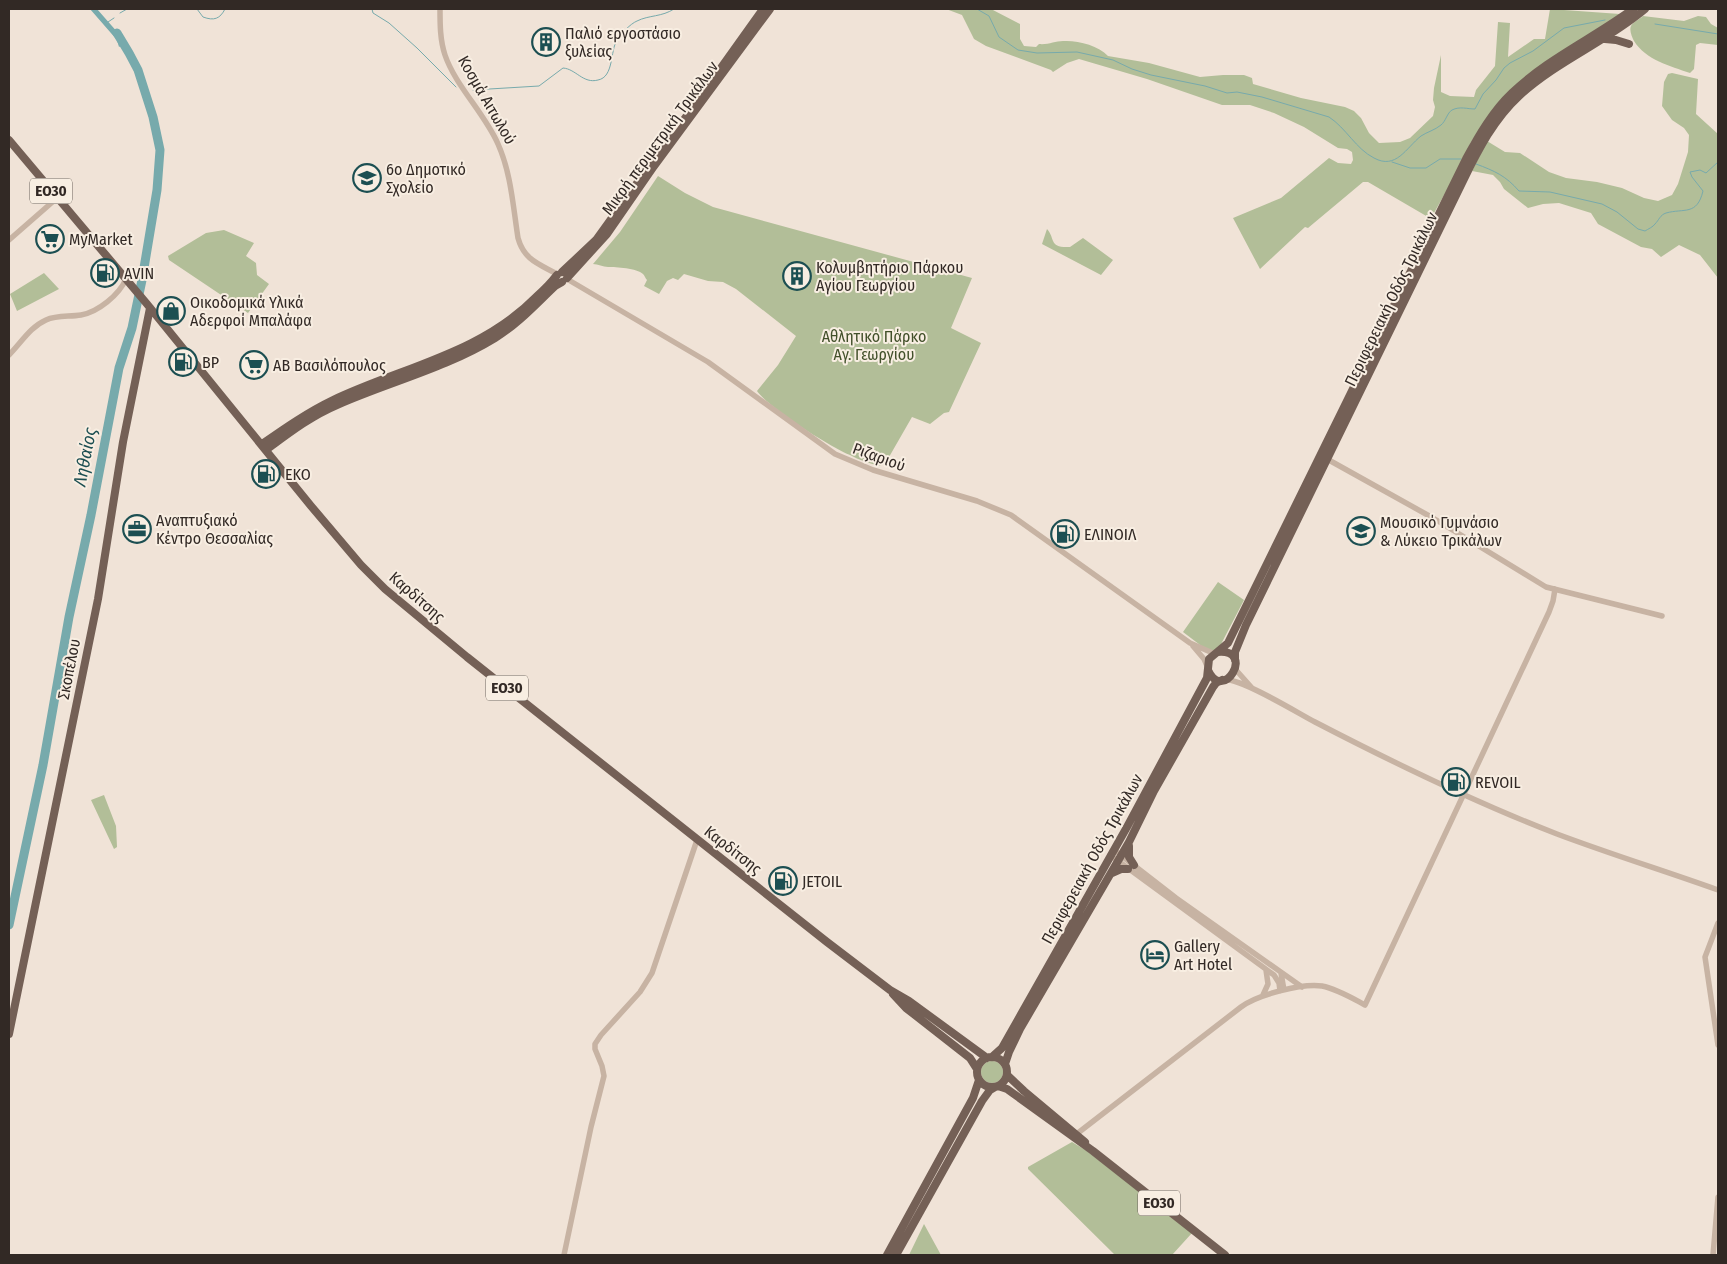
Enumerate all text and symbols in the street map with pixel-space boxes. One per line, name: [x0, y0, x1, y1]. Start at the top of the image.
place label: Παλιό εργοστάσιο ξυλείας: [565, 24, 681, 61]
building icon: Παλιό εργοστάσιο ξυλείας: [531, 27, 561, 57]
street label: Κοσμά Αιτωλού: [454, 52, 520, 148]
street label: Μικρή περιμετρική Τρικάλων: [598, 57, 722, 219]
place label: 6ο Δημοτικό Σχολείο: [386, 160, 466, 197]
school or university icon: 6ο Δημοτικό Σχολείο: [352, 163, 382, 193]
road number: ΕΟ30: [30, 178, 72, 204]
street label: Περιφερειακή Οδός Τρικάλων: [1341, 209, 1441, 389]
supermarket icon: MyMarket: [35, 224, 65, 254]
place label: MyMarket: [69, 230, 134, 249]
fuel station icon: AVIN: [90, 258, 120, 288]
place label: Κολυμβητήριο Πάρκου Αγίου Γεωργίου: [816, 258, 963, 295]
building icon: Κολυμβητήριο Πάρκου Αγίου Γεωργίου: [782, 261, 812, 291]
place label: AVIN: [124, 264, 154, 283]
place label: Οικοδομικά Υλικά Αδερφοί Μπαλάφα: [190, 293, 312, 330]
shop icon: Οικοδομικά Υλικά Αδερφοί Μπαλάφα: [156, 296, 186, 326]
park label: Αθλητικό Πάρκο Αγ. Γεωργίου: [822, 327, 926, 364]
fuel station icon: BP: [168, 347, 198, 377]
supermarket icon: ΑΒ Βασιλόπουλος: [239, 350, 269, 380]
place label: BP: [202, 353, 219, 372]
place label: ΑΒ Βασιλόπουλος: [273, 356, 386, 375]
water label: Ληθαίος: [68, 425, 102, 489]
street label: Ριζαριού: [850, 439, 908, 475]
fuel station icon: EKO: [251, 459, 281, 489]
place label: EKO: [285, 465, 311, 484]
place label: Αναπτυξιακό Κέντρο Θεσσαλίας: [156, 511, 273, 548]
place label: Μουσικό Γυμνάσιο & Λύκειο Τρικάλων: [1380, 513, 1502, 550]
office icon: Αναπτυξιακό Κέντρο Θεσσαλίας: [122, 514, 152, 544]
school or university icon: Μουσικό Γυμνάσιο & Λύκειο Τρικάλων: [1346, 516, 1376, 546]
fuel station icon: ΕΛΙΝΟΙΛ: [1050, 519, 1080, 549]
place label: ΕΛΙΝΟΙΛ: [1084, 525, 1137, 544]
street label: Καρδίτσης: [385, 568, 449, 626]
street label: Σκοπέλου: [54, 637, 84, 701]
road number: ΕΟ30: [486, 676, 528, 700]
fuel station icon: REVOIL: [1441, 767, 1471, 797]
street label: Περιφερειακή Οδός Τρικάλων: [1037, 771, 1147, 947]
place label: REVOIL: [1475, 773, 1521, 792]
street label: Καρδίτσης: [701, 822, 766, 878]
fuel station icon: JETOIL: [768, 866, 798, 896]
place label: JETOIL: [802, 872, 842, 891]
place label: Gallery Art Hotel: [1174, 937, 1232, 974]
hotel icon: Gallery Art Hotel: [1140, 940, 1170, 970]
road number: ΕΟ30: [1138, 1190, 1180, 1216]

